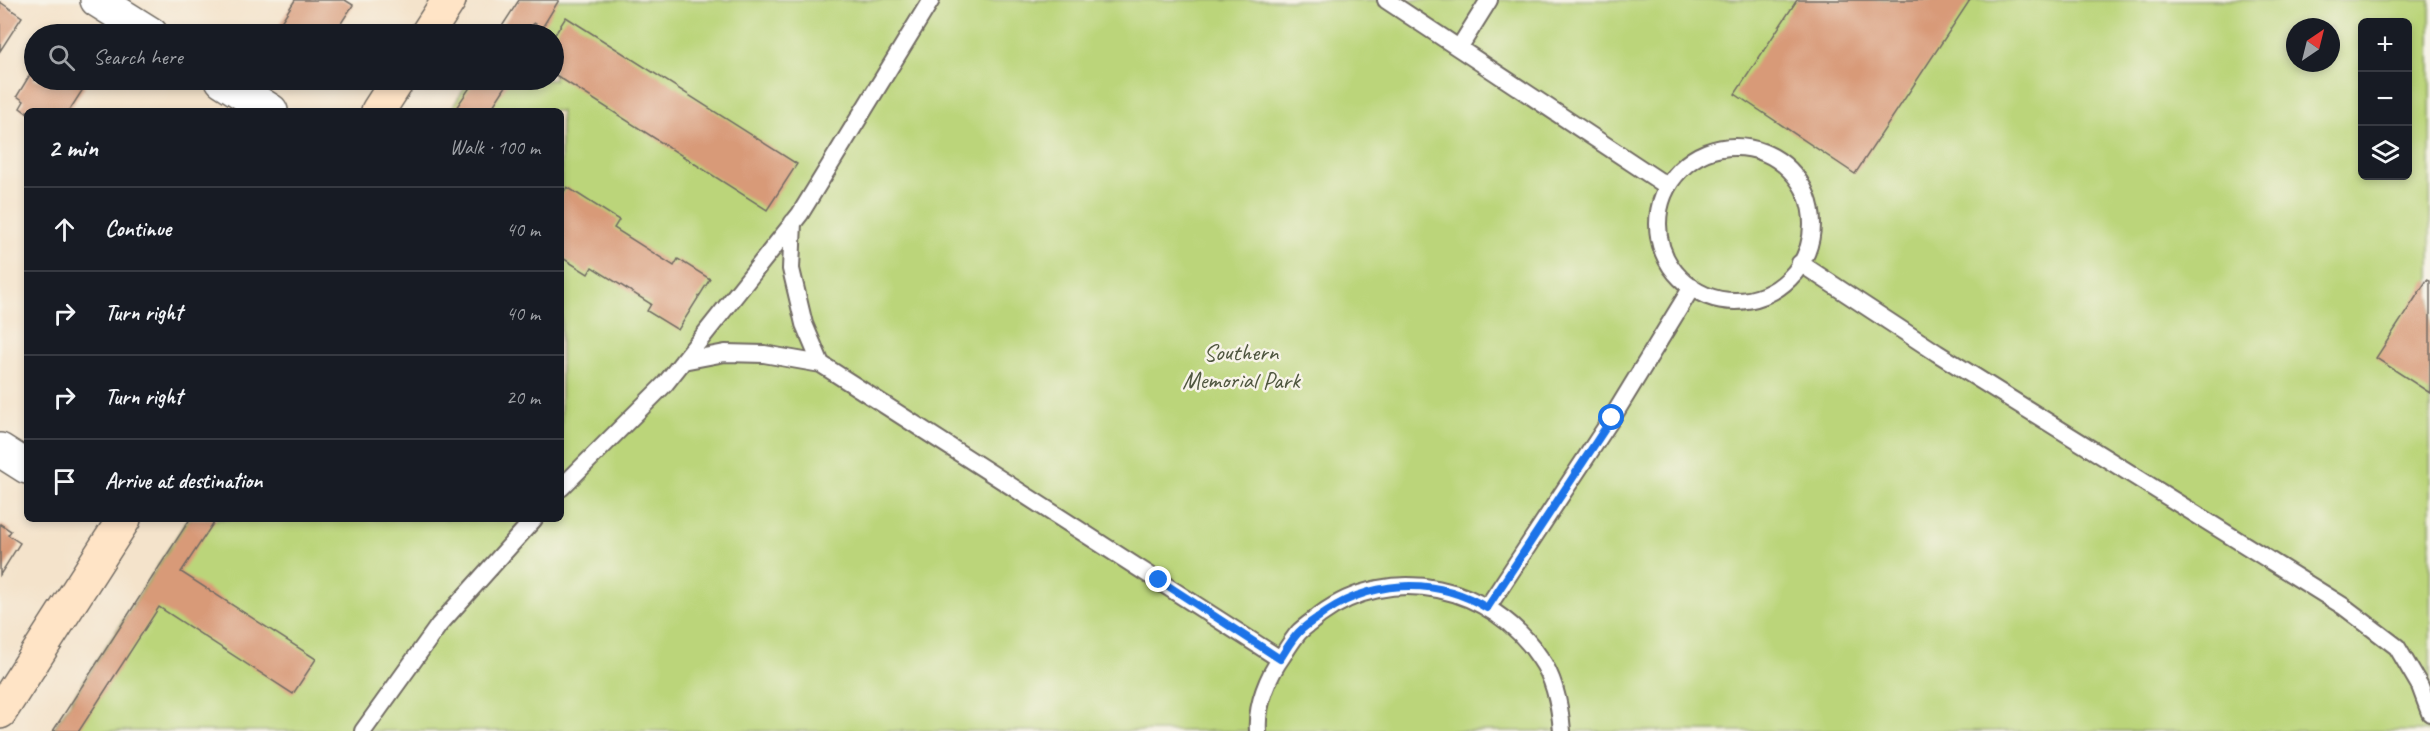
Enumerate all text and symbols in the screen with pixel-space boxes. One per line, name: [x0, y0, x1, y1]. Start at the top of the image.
north arrow: [2286, 18, 2340, 72]
map controls: [2358, 18, 2412, 180]
button: +: [2358, 18, 2412, 72]
search box: [24, 24, 564, 90]
icon: search: [45, 41, 78, 74]
text: Search here: [93, 43, 183, 71]
button: −: [2358, 72, 2412, 126]
button: layers: [2358, 126, 2412, 180]
text: 2 min: [48, 131, 98, 164]
text: Walk · 100 m: [450, 135, 540, 160]
icon: ahead: [48, 213, 81, 246]
text: Continue: [105, 215, 171, 243]
text: 40 m: [506, 217, 540, 242]
icon: right: [48, 297, 81, 330]
text: Turn right: [105, 299, 182, 327]
text: 40 m: [506, 301, 540, 326]
park label: Southern Memorial Park: [1182, 337, 1302, 395]
icon: right: [48, 381, 81, 414]
text: Turn right: [105, 383, 182, 411]
text: 20 m: [506, 385, 540, 410]
route start: [1598, 404, 1624, 430]
icon: arrive: [48, 465, 81, 498]
text: Arrive at destination: [105, 467, 262, 495]
route end: [1145, 566, 1171, 592]

